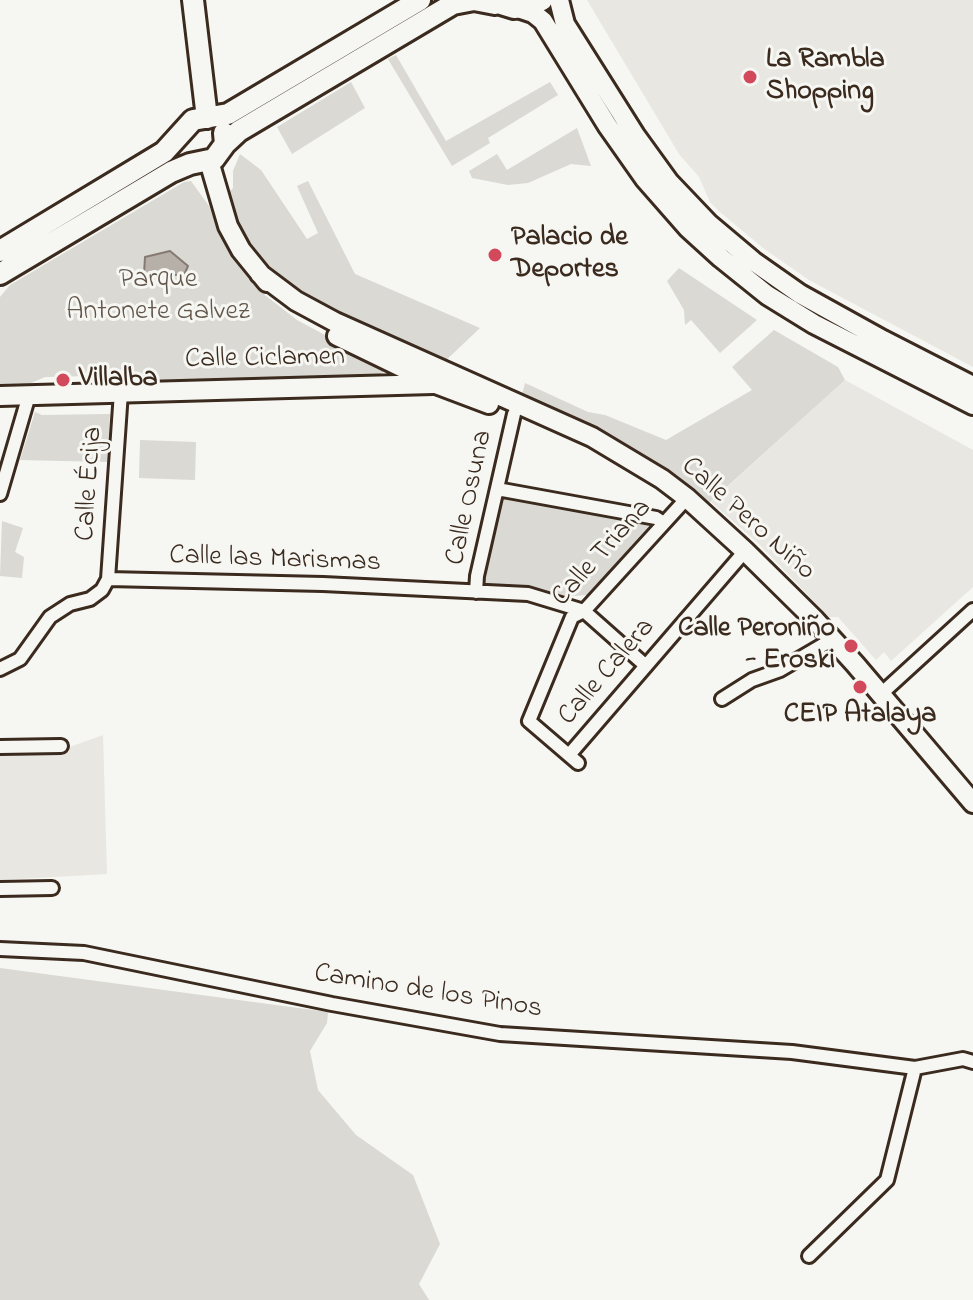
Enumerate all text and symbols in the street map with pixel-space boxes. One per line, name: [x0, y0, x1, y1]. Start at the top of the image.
place label: La Rambla Shopping: [766, 44, 885, 110]
marker: La Rambla Shopping: [741, 68, 759, 86]
place label: Palacio de Deportes: [511, 222, 628, 288]
marker: Palacio de Deportes: [486, 246, 504, 264]
park label: Parque Antonete Galvez: [66, 264, 250, 330]
street label: Calle Ciclamen: [185, 342, 345, 378]
place label: Villalba: [79, 363, 158, 397]
marker: Villalba: [54, 371, 72, 389]
street label: Calle Écija: [70, 426, 112, 542]
street label: Calle Osuna: [440, 428, 502, 568]
street label: Calle Pero Niño: [673, 451, 821, 589]
street label: Calle Triana: [546, 493, 660, 615]
street label: Calle las Marismas: [169, 541, 381, 581]
street label: Calle Calera: [552, 613, 664, 733]
place label: Calle Peroniño - Eroski: [678, 613, 835, 679]
marker: Calle Peroniño - Eroski: [842, 637, 860, 655]
marker: CEIP Atalaya: [851, 678, 869, 696]
place label: CEIP Atalaya: [784, 699, 936, 733]
street label: Camino de los Pinos: [311, 958, 545, 1028]

